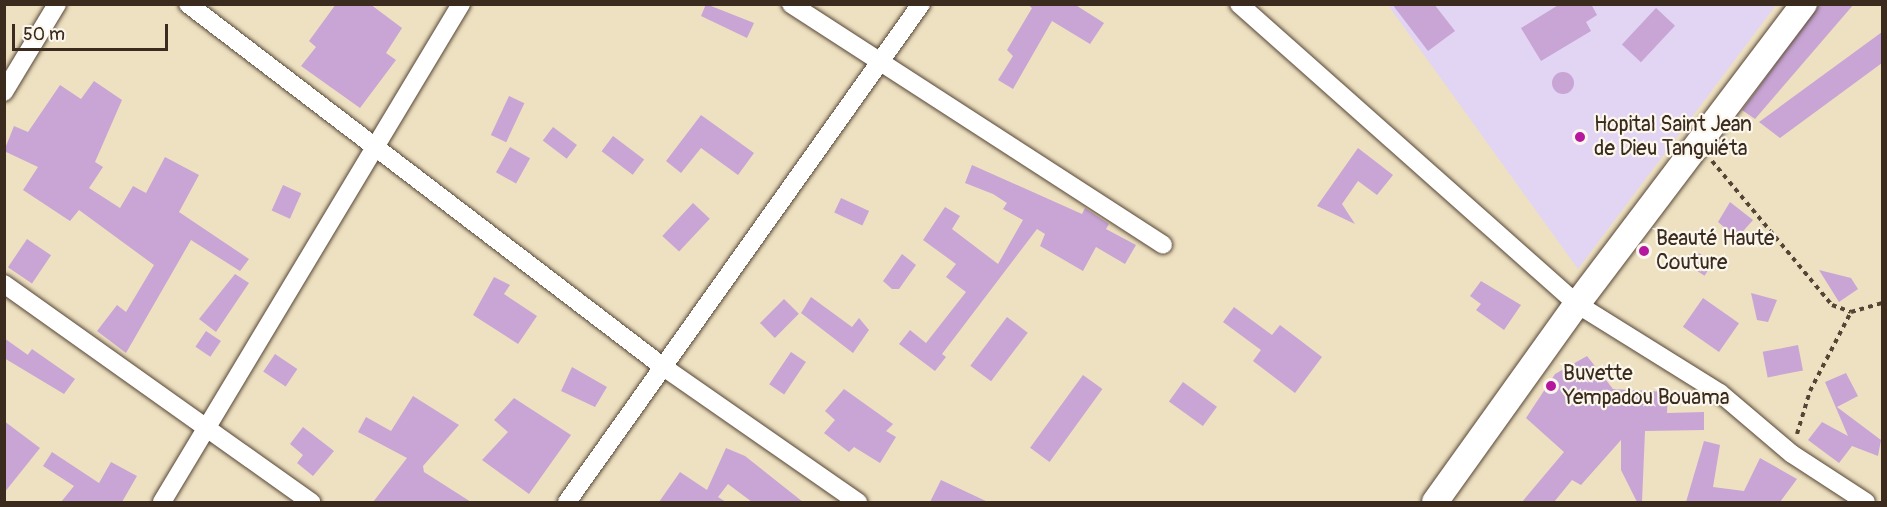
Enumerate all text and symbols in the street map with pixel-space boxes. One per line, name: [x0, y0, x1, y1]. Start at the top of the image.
scale bar: [15, 12, 171, 50]
text: 50 m: [23, 23, 65, 46]
place label: Hopital Saint Jean de Dieu Tanguiéta: [1594, 112, 1752, 162]
marker: Hopital Saint Jean de Dieu Tanguiéta: [1571, 128, 1589, 146]
place label: Beauté Haute Couture: [1656, 226, 1774, 276]
marker: Beauté Haute Couture: [1637, 244, 1651, 258]
place label: Buvette Yempadou Bouama: [1563, 361, 1730, 411]
marker: Buvette Yempadou Bouama: [1544, 379, 1558, 393]

